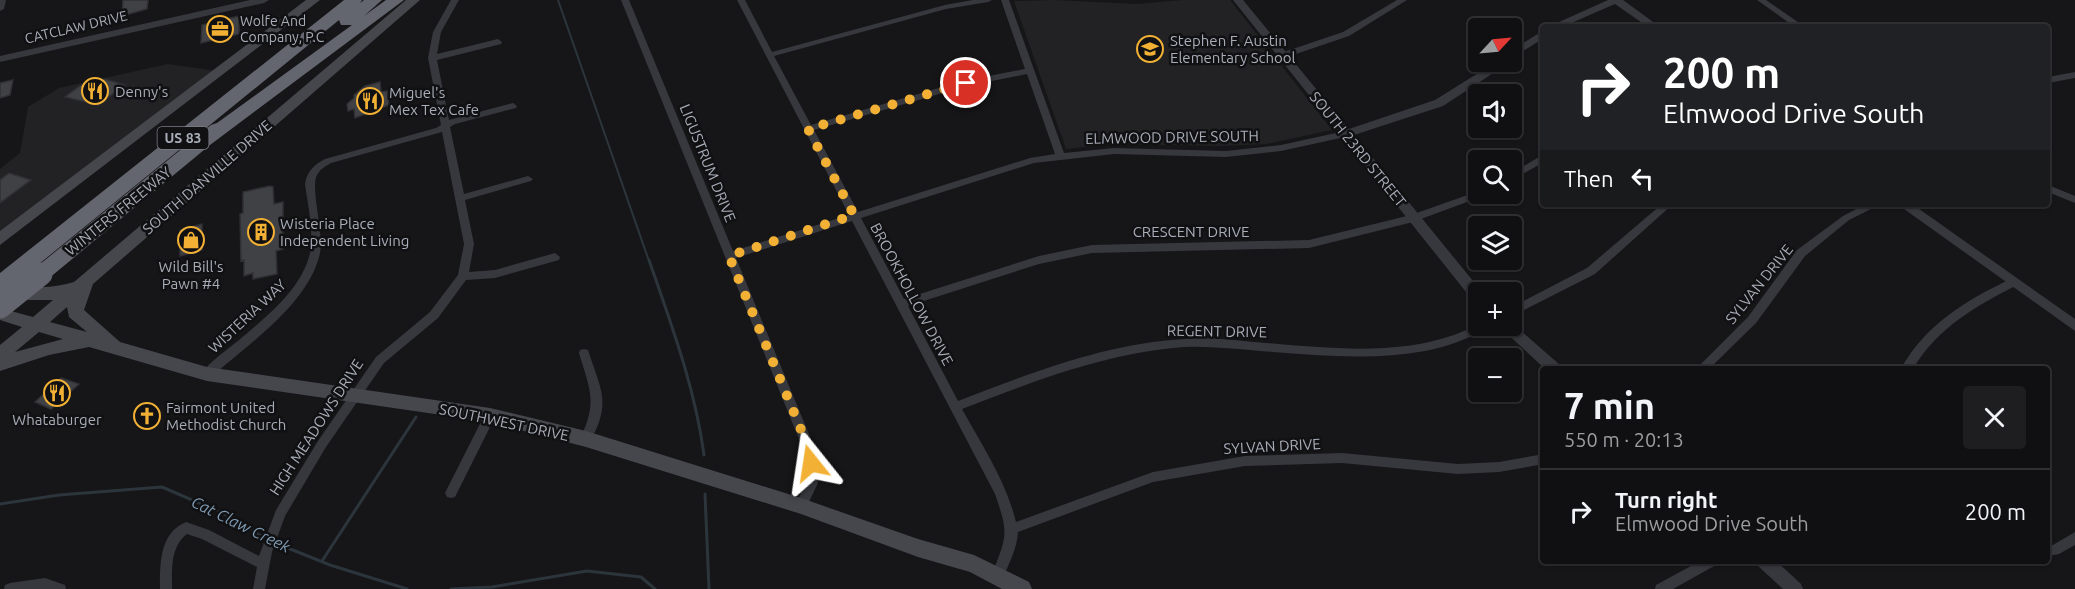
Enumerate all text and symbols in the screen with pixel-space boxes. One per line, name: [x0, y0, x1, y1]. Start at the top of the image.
street label: CATCLAW DRIVE: [23, 7, 129, 47]
place label: Wolfe And Company, P.C: [240, 13, 325, 45]
office icon: Wolfe And Company, P.C: [205, 14, 235, 44]
north arrow: [1468, 18, 1522, 72]
map controls: [1468, 18, 1522, 402]
place label: Stephen F. Austin Elementary School: [1170, 32, 1296, 66]
school or university icon: Stephen F. Austin Elementary School: [1135, 34, 1165, 64]
icon: right: [1564, 48, 1642, 126]
text: 200 m: [1663, 49, 1780, 96]
pin: [940, 57, 991, 108]
icon: arrive: [949, 66, 982, 99]
restaurant icon: Denny's: [80, 76, 110, 106]
place label: Denny's: [115, 83, 168, 100]
place label: Miguel's Mex Tex Cafe: [389, 84, 479, 118]
button: sound: [1468, 84, 1522, 138]
restaurant icon: Miguel's Mex Tex Cafe: [355, 86, 385, 116]
street label: SOUTH 23RD STREET: [1306, 88, 1410, 210]
text: Elmwood Drive South: [1663, 98, 1924, 128]
street label: LIGUSTRUM DRIVE: [677, 102, 739, 224]
street label: SOUTH DANVILLE DRIVE: [139, 116, 275, 238]
road number: US 83: [158, 127, 208, 149]
street label: ELMWOOD DRIVE SOUTH: [1085, 127, 1259, 147]
button: search: [1468, 150, 1522, 204]
icon: left: [1626, 162, 1659, 195]
street label: WINTERS FREEWAY: [62, 163, 174, 259]
text: Then: [1564, 166, 1614, 191]
place label: Wisteria Place Independent Living: [280, 215, 409, 249]
button: layers: [1468, 216, 1522, 270]
building icon: Wisteria Place Independent Living: [246, 217, 276, 247]
street label: BROOKHOLLOW DRIVE: [867, 220, 957, 368]
street label: CRESCENT DRIVE: [1133, 223, 1249, 240]
shop icon: Wild Bill's Pawn #4: [176, 225, 206, 255]
street label: SYLVAN DRIVE: [1722, 241, 1796, 327]
place label: Wild Bill's Pawn #4: [158, 258, 224, 292]
street label: WISTERIA WAY: [205, 276, 289, 356]
button: +: [1468, 282, 1522, 336]
street label: REGENT DRIVE: [1167, 322, 1267, 340]
button: −: [1468, 348, 1522, 402]
street label: HIGH MEADOWS DRIVE: [266, 356, 366, 498]
restaurant icon: Whataburger: [42, 378, 72, 408]
text: 7 min: [1564, 385, 1655, 426]
button: close: [1963, 386, 2026, 449]
place label: Fairmont United Methodist Church: [166, 399, 286, 433]
street label: SOUTHWEST DRIVE: [438, 400, 570, 444]
church icon: Fairmont United Methodist Church: [132, 401, 162, 431]
place label: Whataburger: [12, 411, 102, 428]
text: 550 m · 20:13: [1564, 428, 1684, 451]
position arrow: [779, 431, 843, 495]
street label: SYLVAN DRIVE: [1223, 435, 1321, 457]
text: Turn right: [1615, 487, 1717, 512]
water label: Cat Claw Creek: [189, 492, 294, 556]
icon: right: [1564, 495, 1597, 528]
text: 200 m: [1965, 499, 2026, 524]
text: Elmwood Drive South: [1615, 512, 1809, 535]

